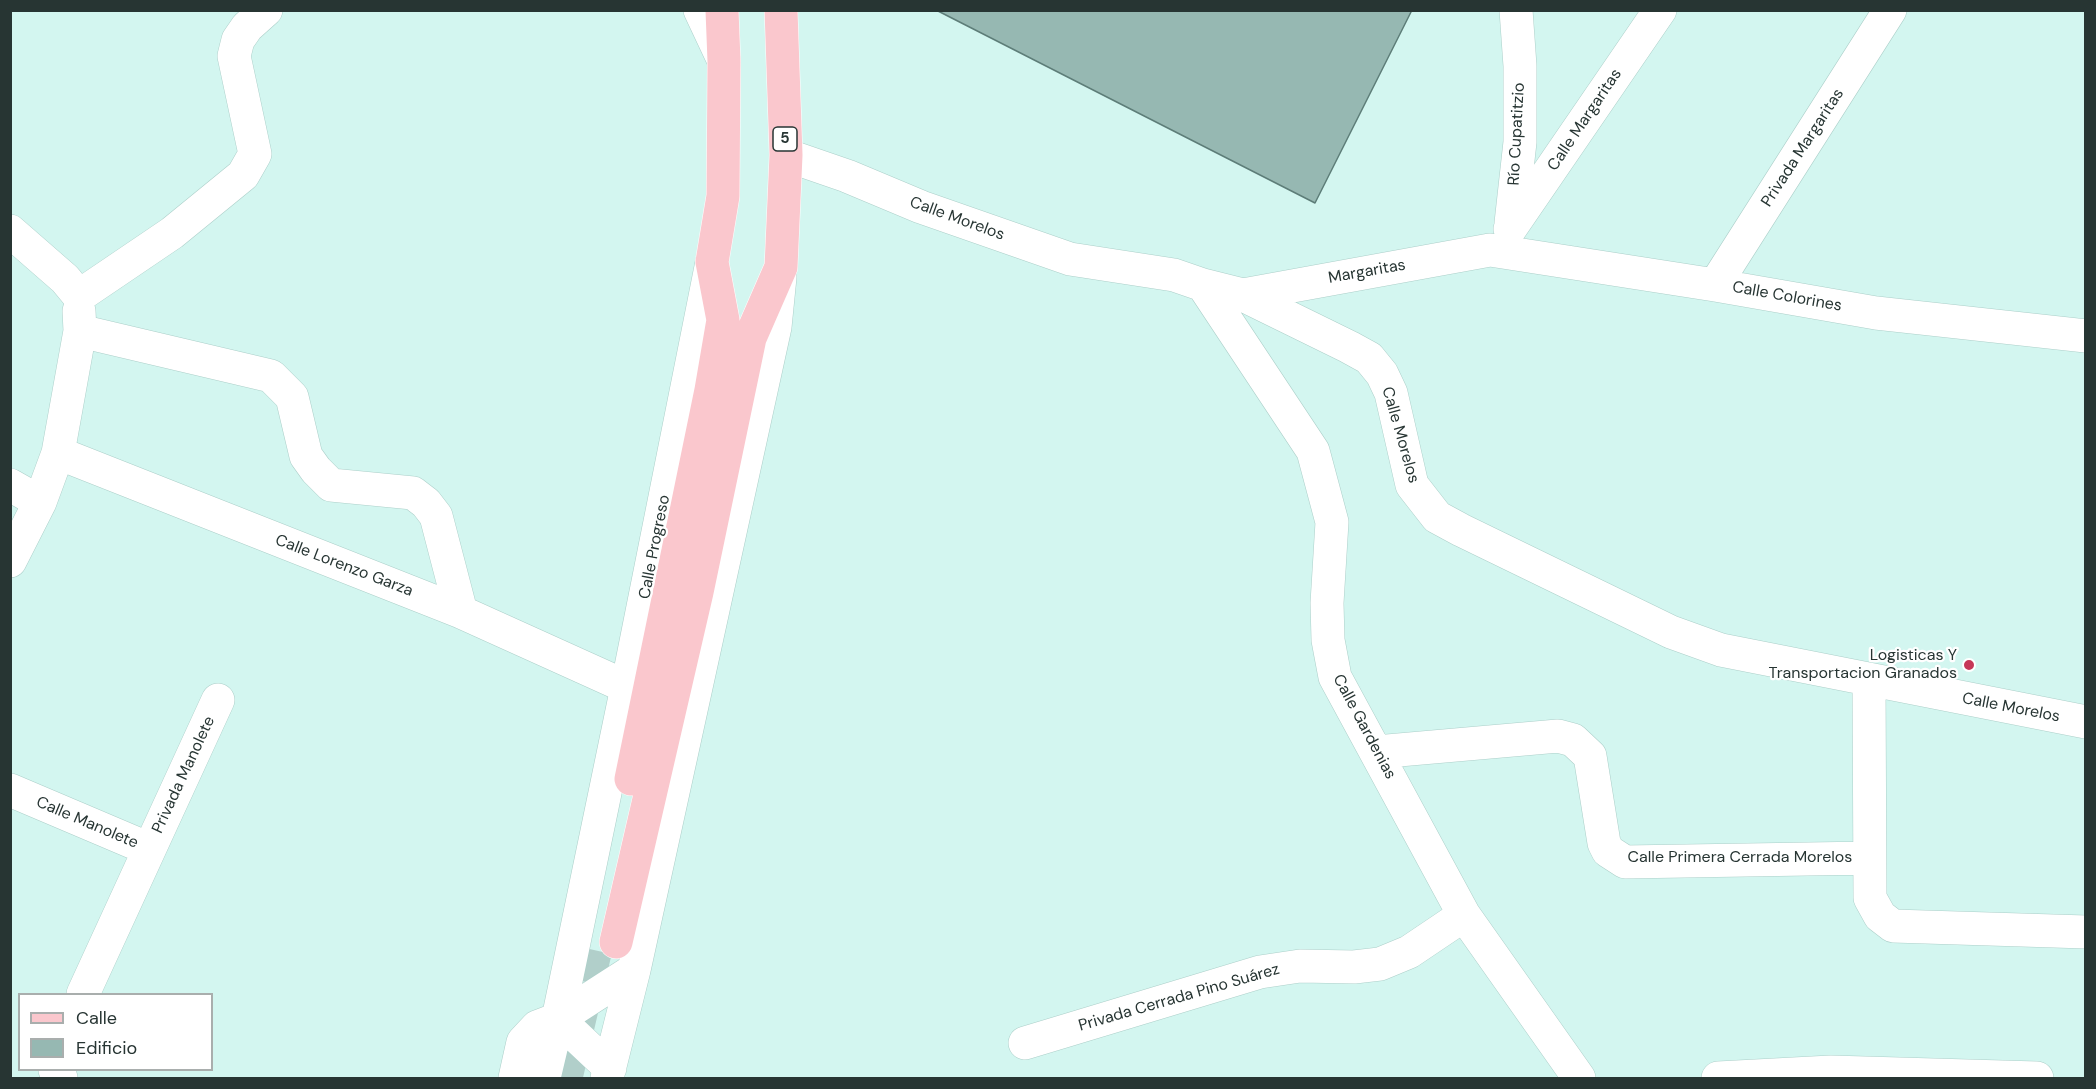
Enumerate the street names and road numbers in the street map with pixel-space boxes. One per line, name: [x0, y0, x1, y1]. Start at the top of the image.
street label: Calle Margaritas: [1544, 65, 1626, 175]
street label: Río Cupatitzio: [1505, 82, 1529, 186]
street label: Privada Margaritas: [1758, 85, 1848, 211]
road number: 5: [773, 127, 797, 151]
street label: Calle Morelos: [907, 193, 1007, 245]
street label: Margaritas: [1327, 256, 1407, 288]
street label: Calle Colorines: [1731, 278, 1843, 316]
street label: Calle Morelos: [1377, 385, 1423, 485]
street label: Calle Progreso: [635, 493, 675, 601]
street label: Calle Lorenzo Garza: [272, 531, 416, 601]
street label: Calle Gardenias: [1328, 671, 1400, 783]
street label: Calle Morelos: [1960, 689, 2062, 727]
street label: Privada Manolete: [148, 713, 220, 837]
street label: Calle Manolete: [33, 793, 141, 853]
street label: Calle Primera Cerrada Morelos: [1628, 848, 1852, 868]
street label: Privada Cerrada Pino Suárez: [1076, 960, 1282, 1036]

